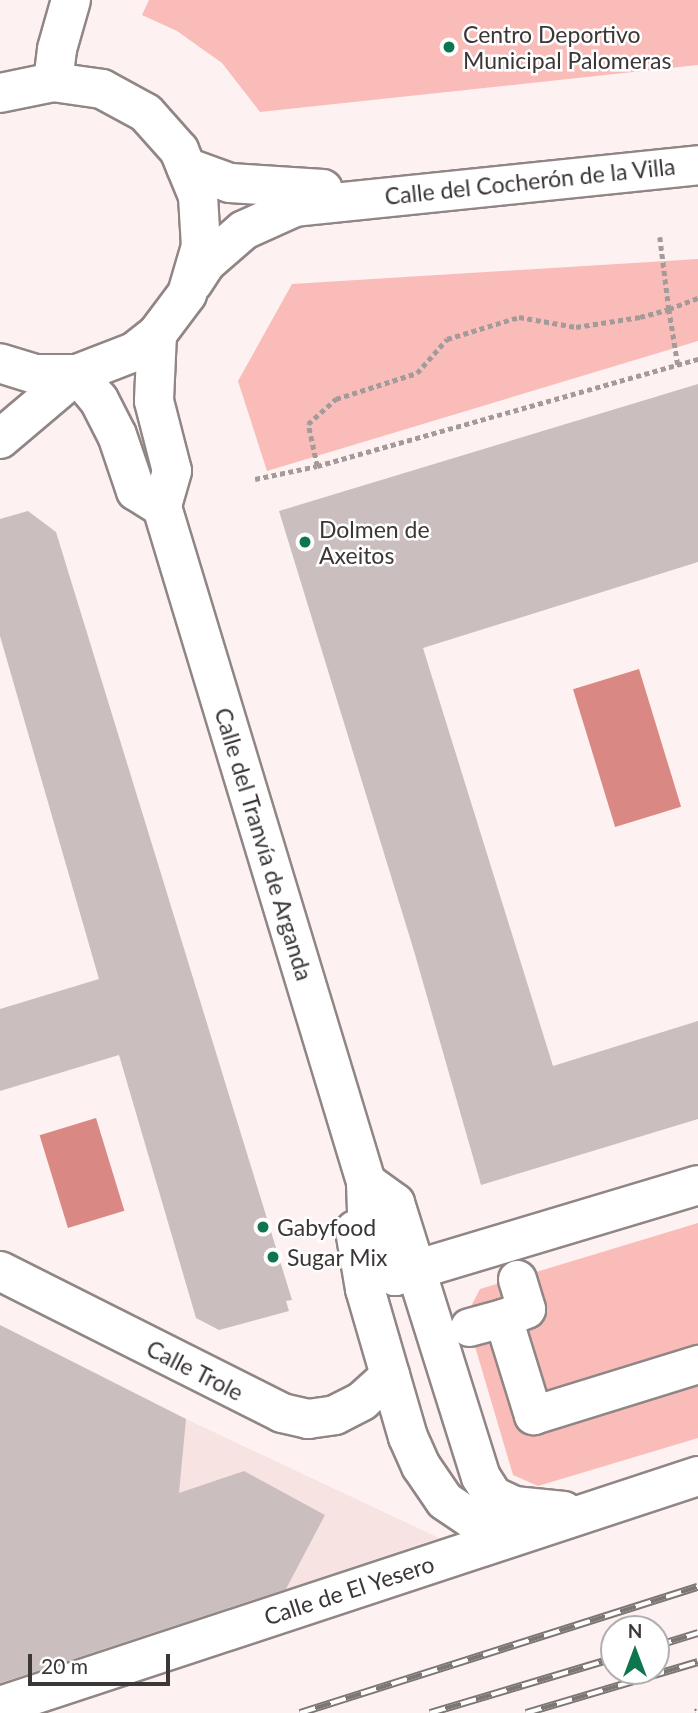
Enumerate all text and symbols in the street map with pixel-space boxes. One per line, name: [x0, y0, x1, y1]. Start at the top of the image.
place label: Centro Deportivo Municipal Palomeras: [463, 20, 671, 74]
marker: Centro Deportivo Municipal Palomeras: [441, 39, 457, 55]
street label: Calle del Cocherón de la Villa: [383, 152, 677, 210]
place label: Dolmen de Axeitos: [319, 515, 430, 569]
marker: Dolmen de Axeitos: [297, 534, 313, 550]
street label: Calle del Tranvía de Arganda: [209, 704, 319, 984]
place label: Gabyfood: [277, 1213, 376, 1241]
marker: Gabyfood: [255, 1219, 271, 1235]
place label: Sugar Mix: [287, 1243, 388, 1271]
marker: Sugar Mix: [265, 1249, 281, 1265]
street label: Calle Trole: [142, 1334, 248, 1406]
street label: Calle de El Yesero: [260, 1549, 438, 1631]
north arrow: [600, 1615, 670, 1685]
text: N: [628, 1619, 642, 1642]
scale bar: [32, 1640, 173, 1684]
text: 20 m: [41, 1653, 88, 1678]

